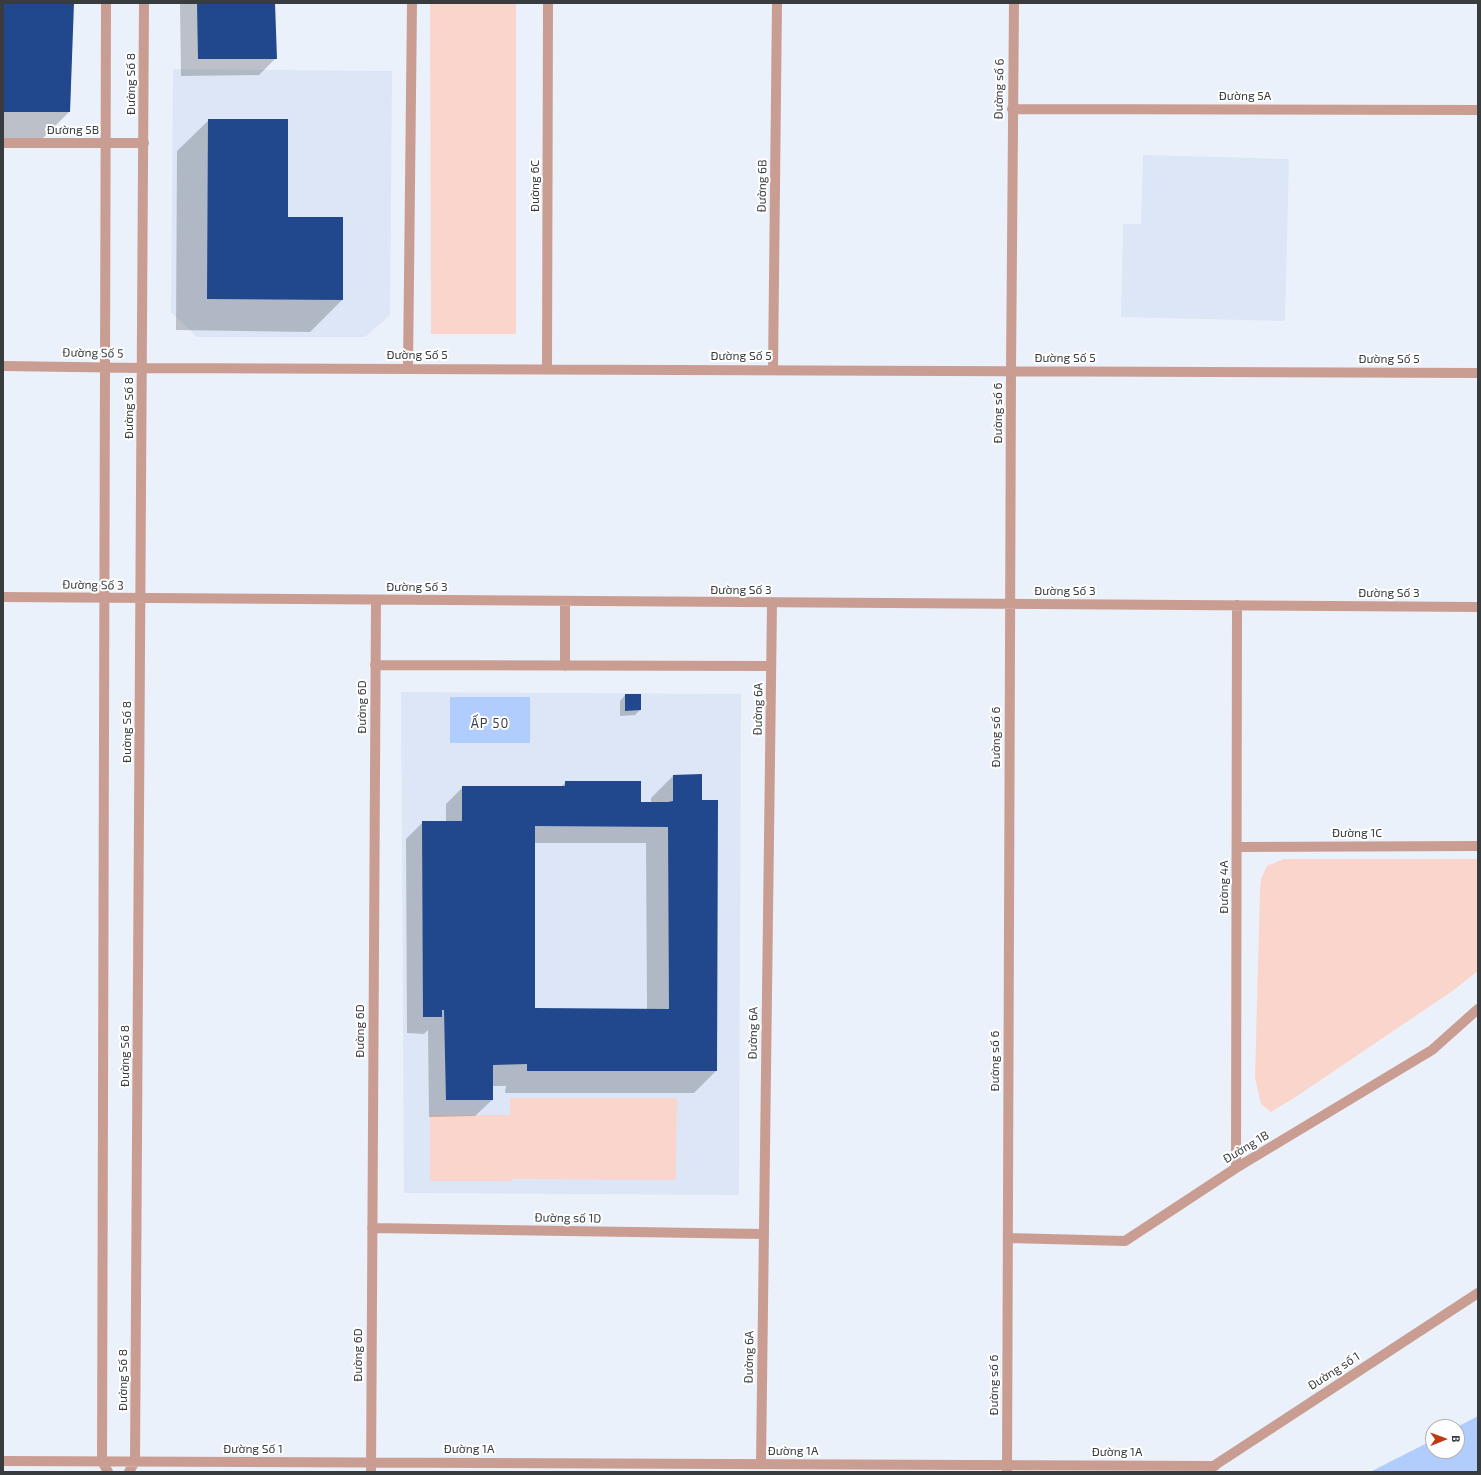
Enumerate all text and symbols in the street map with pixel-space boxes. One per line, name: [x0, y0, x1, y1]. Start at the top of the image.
street label: Đường Số 8: [124, 53, 138, 115]
street label: Đường số 6: [991, 58, 1007, 120]
street label: Đường 5A: [1219, 89, 1271, 103]
street label: Đường 5B: [47, 123, 99, 137]
street label: Đường 6B: [754, 159, 770, 213]
street label: Đường 6C: [528, 160, 542, 212]
street label: Đường Số 5: [62, 345, 124, 361]
street label: Đường Số 5: [386, 348, 448, 362]
street label: Đường Số 5: [710, 349, 772, 363]
street label: Đường Số 5: [1034, 351, 1096, 365]
street label: Đường Số 5: [1358, 352, 1420, 366]
street label: Đường Số 8: [122, 377, 136, 439]
street label: Đường số 6: [991, 383, 1005, 443]
street label: Đường Số 3: [62, 577, 124, 593]
street label: Đường Số 3: [386, 580, 448, 594]
street label: Đường Số 3: [710, 583, 772, 597]
street label: Đường Số 3: [1034, 584, 1096, 598]
street label: Đường Số 3: [1358, 586, 1420, 600]
street label: Đường 6D: [355, 680, 369, 734]
street label: Đường 6A: [750, 682, 766, 736]
street label: Đường Số 8: [120, 701, 134, 763]
street label: Đường số 6: [989, 707, 1003, 767]
district label: ẤP 50: [471, 716, 509, 732]
street label: Đường 1C: [1332, 826, 1382, 840]
street label: Đường 4A: [1217, 860, 1231, 914]
street label: Đường 6D: [353, 1004, 367, 1058]
street label: Đường 6A: [745, 1006, 761, 1060]
street label: Đường Số 8: [118, 1025, 132, 1087]
street label: Đường số 6: [988, 1031, 1002, 1091]
street label: Đường 1B: [1221, 1128, 1271, 1166]
street label: Đường số 1D: [534, 1210, 602, 1226]
street label: Đường 6D: [351, 1328, 365, 1382]
street label: Đường 6A: [741, 1330, 757, 1384]
street label: Đường Số 8: [116, 1349, 130, 1411]
street label: Đường số 1: [1305, 1349, 1363, 1393]
street label: Đường số 6: [987, 1355, 1001, 1415]
north arrow: [1425, 1419, 1465, 1459]
text: B: [1450, 1435, 1463, 1442]
street label: Đường Số 1: [223, 1442, 283, 1456]
street label: Đường 1A: [444, 1442, 494, 1456]
street label: Đường 1A: [768, 1444, 818, 1458]
street label: Đường 1A: [1092, 1445, 1142, 1459]

